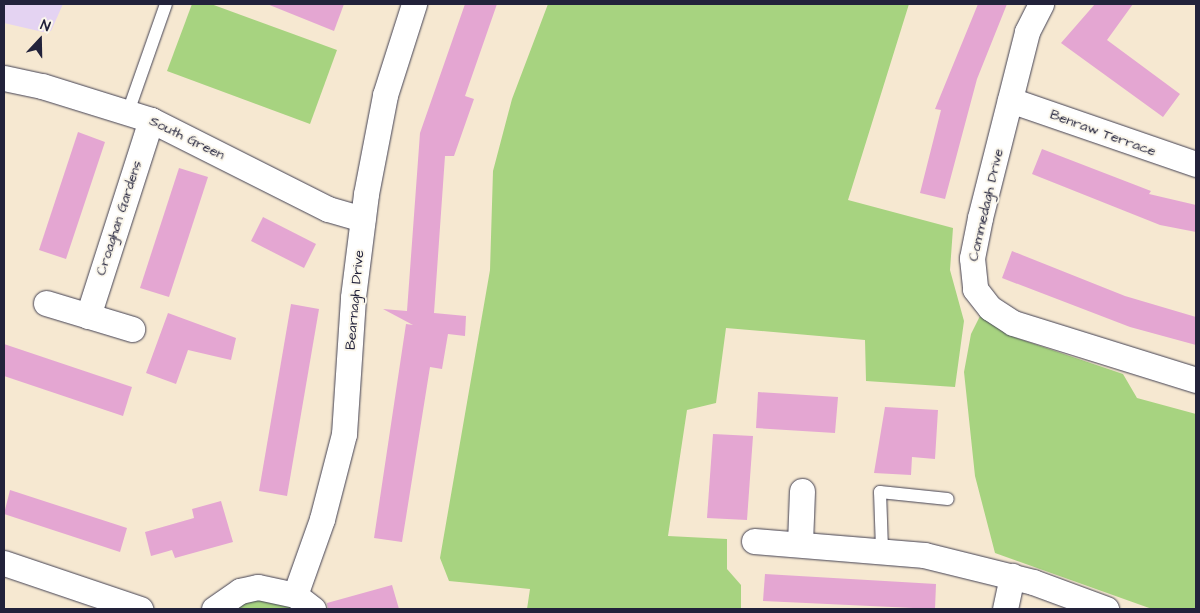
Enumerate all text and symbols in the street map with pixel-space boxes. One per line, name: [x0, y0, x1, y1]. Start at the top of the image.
north arrow: [15, 15, 65, 65]
text: N: [38, 15, 53, 37]
street label: Benraw Terrace: [1048, 106, 1158, 160]
street label: South Green: [147, 113, 227, 163]
street label: Commedagh Drive: [965, 147, 1007, 263]
street label: Croaghan Gardens: [92, 158, 146, 278]
street label: Bearnagh Drive: [342, 249, 368, 351]

